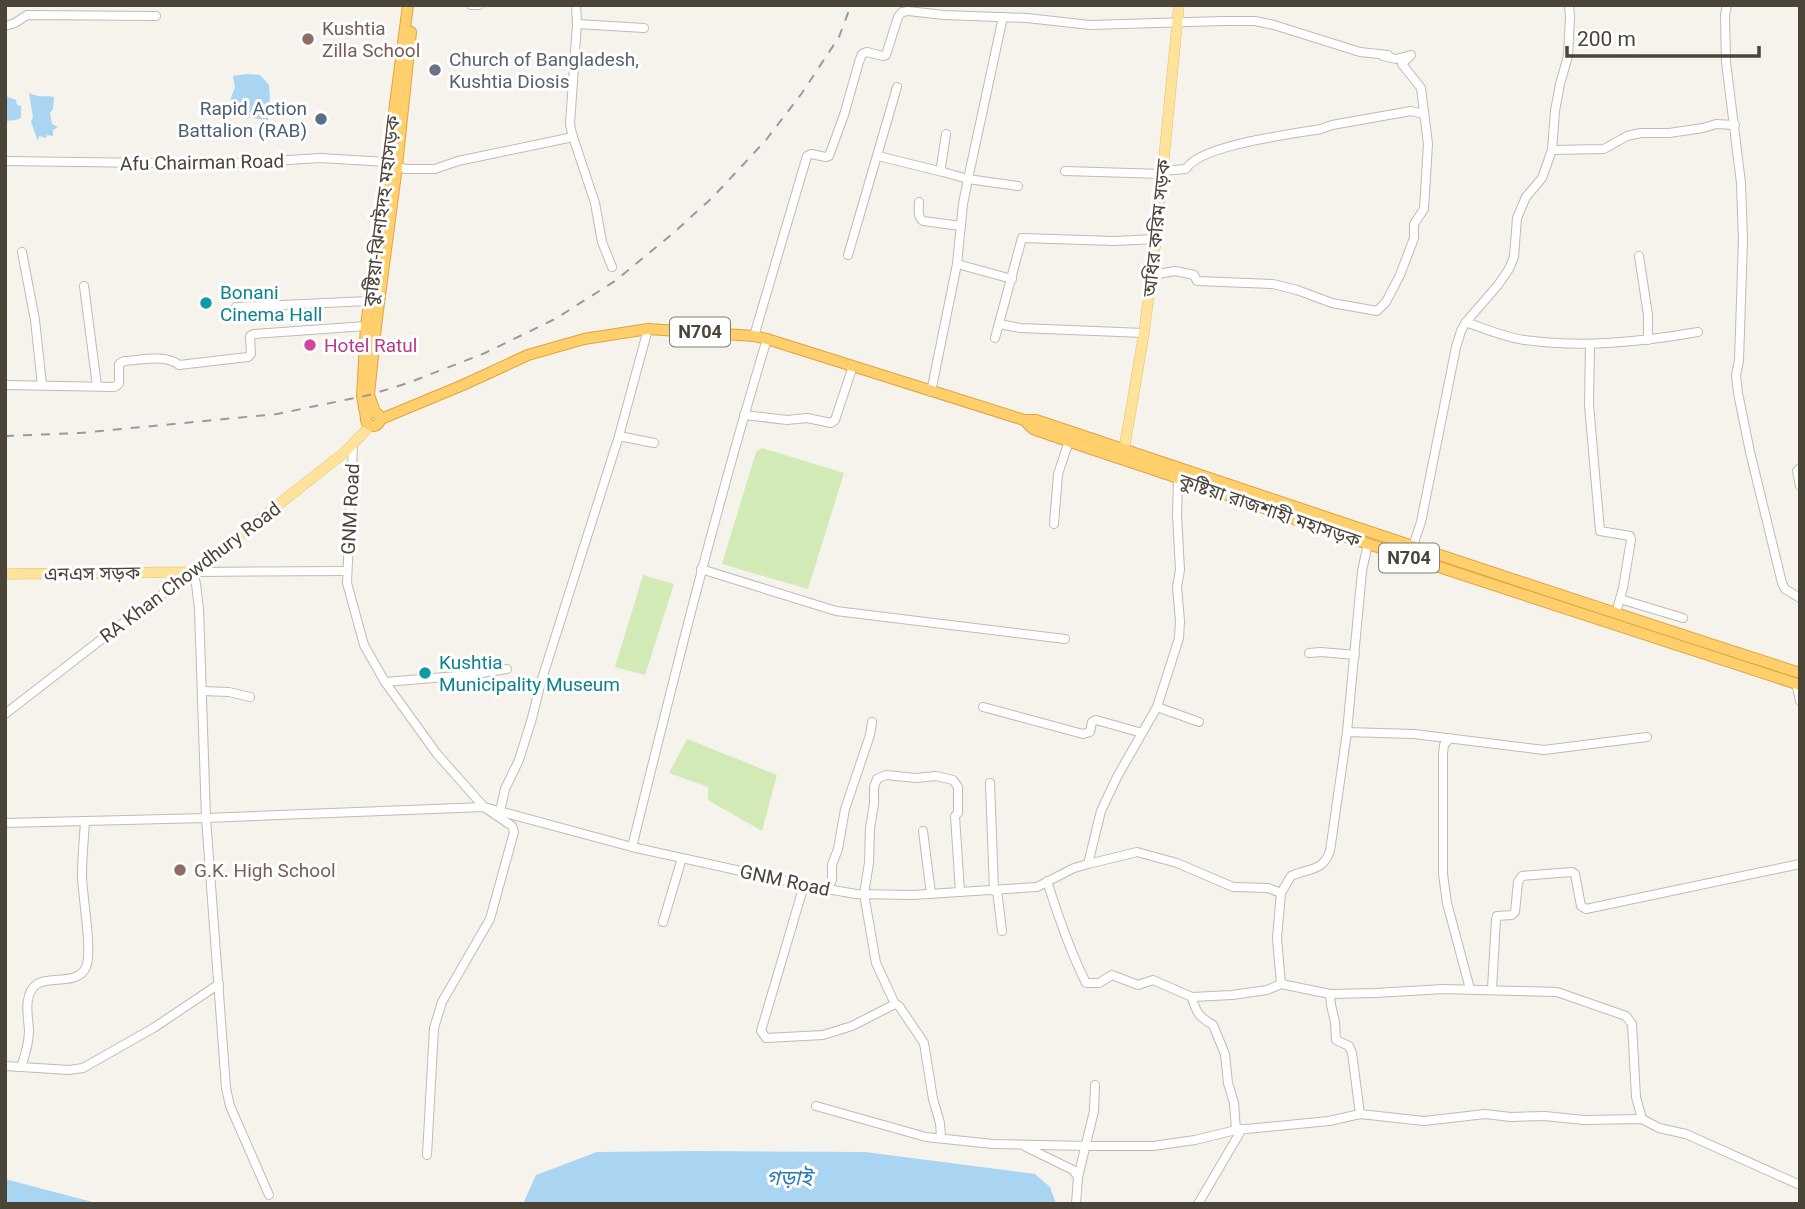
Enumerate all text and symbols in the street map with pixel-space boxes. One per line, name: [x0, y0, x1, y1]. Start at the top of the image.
scale bar: [1567, 14, 1759, 58]
place label: Kushtia Zilla School: [322, 17, 420, 62]
text: 200 m: [1577, 27, 1636, 51]
marker: Kushtia Zilla School: [300, 31, 316, 47]
place label: Church of Bangladesh, Kushtia Diosis: [449, 48, 639, 93]
marker: Church of Bangladesh, Kushtia Diosis: [427, 62, 443, 78]
place label: Rapid Action Battalion (RAB): [178, 97, 307, 142]
marker: Rapid Action Battalion (RAB): [313, 111, 329, 127]
street label: কুষ্টিয়া-ঝিনাইদহ মহাসড়ক: [358, 114, 405, 309]
street label: Afu Chairman Road: [120, 150, 284, 175]
street label: অধির করিম সড়ক: [1138, 158, 1175, 299]
place label: Bonani Cinema Hall: [220, 281, 322, 326]
marker: Bonani Cinema Hall: [198, 295, 214, 311]
road number: N704: [670, 318, 730, 346]
place label: Hotel Ratul: [324, 334, 417, 357]
marker: Hotel Ratul: [302, 337, 318, 353]
street label: GNM Road: [337, 463, 364, 555]
street label: কুষ্টিয়া রাজশাহী মহাসড়ক: [1175, 468, 1364, 553]
street label: RA Khan Chowdhury Road: [95, 497, 285, 648]
road number: N704: [1379, 544, 1439, 572]
street label: এনএস সড়ক: [44, 561, 141, 586]
place label: Kushtia Municipality Museum: [439, 651, 620, 696]
marker: Kushtia Municipality Museum: [417, 665, 433, 681]
place label: G.K. High School: [194, 859, 336, 882]
street label: GNM Road: [738, 860, 832, 901]
marker: G.K. High School: [172, 862, 188, 878]
water label: গড়াই: [766, 1165, 815, 1190]

